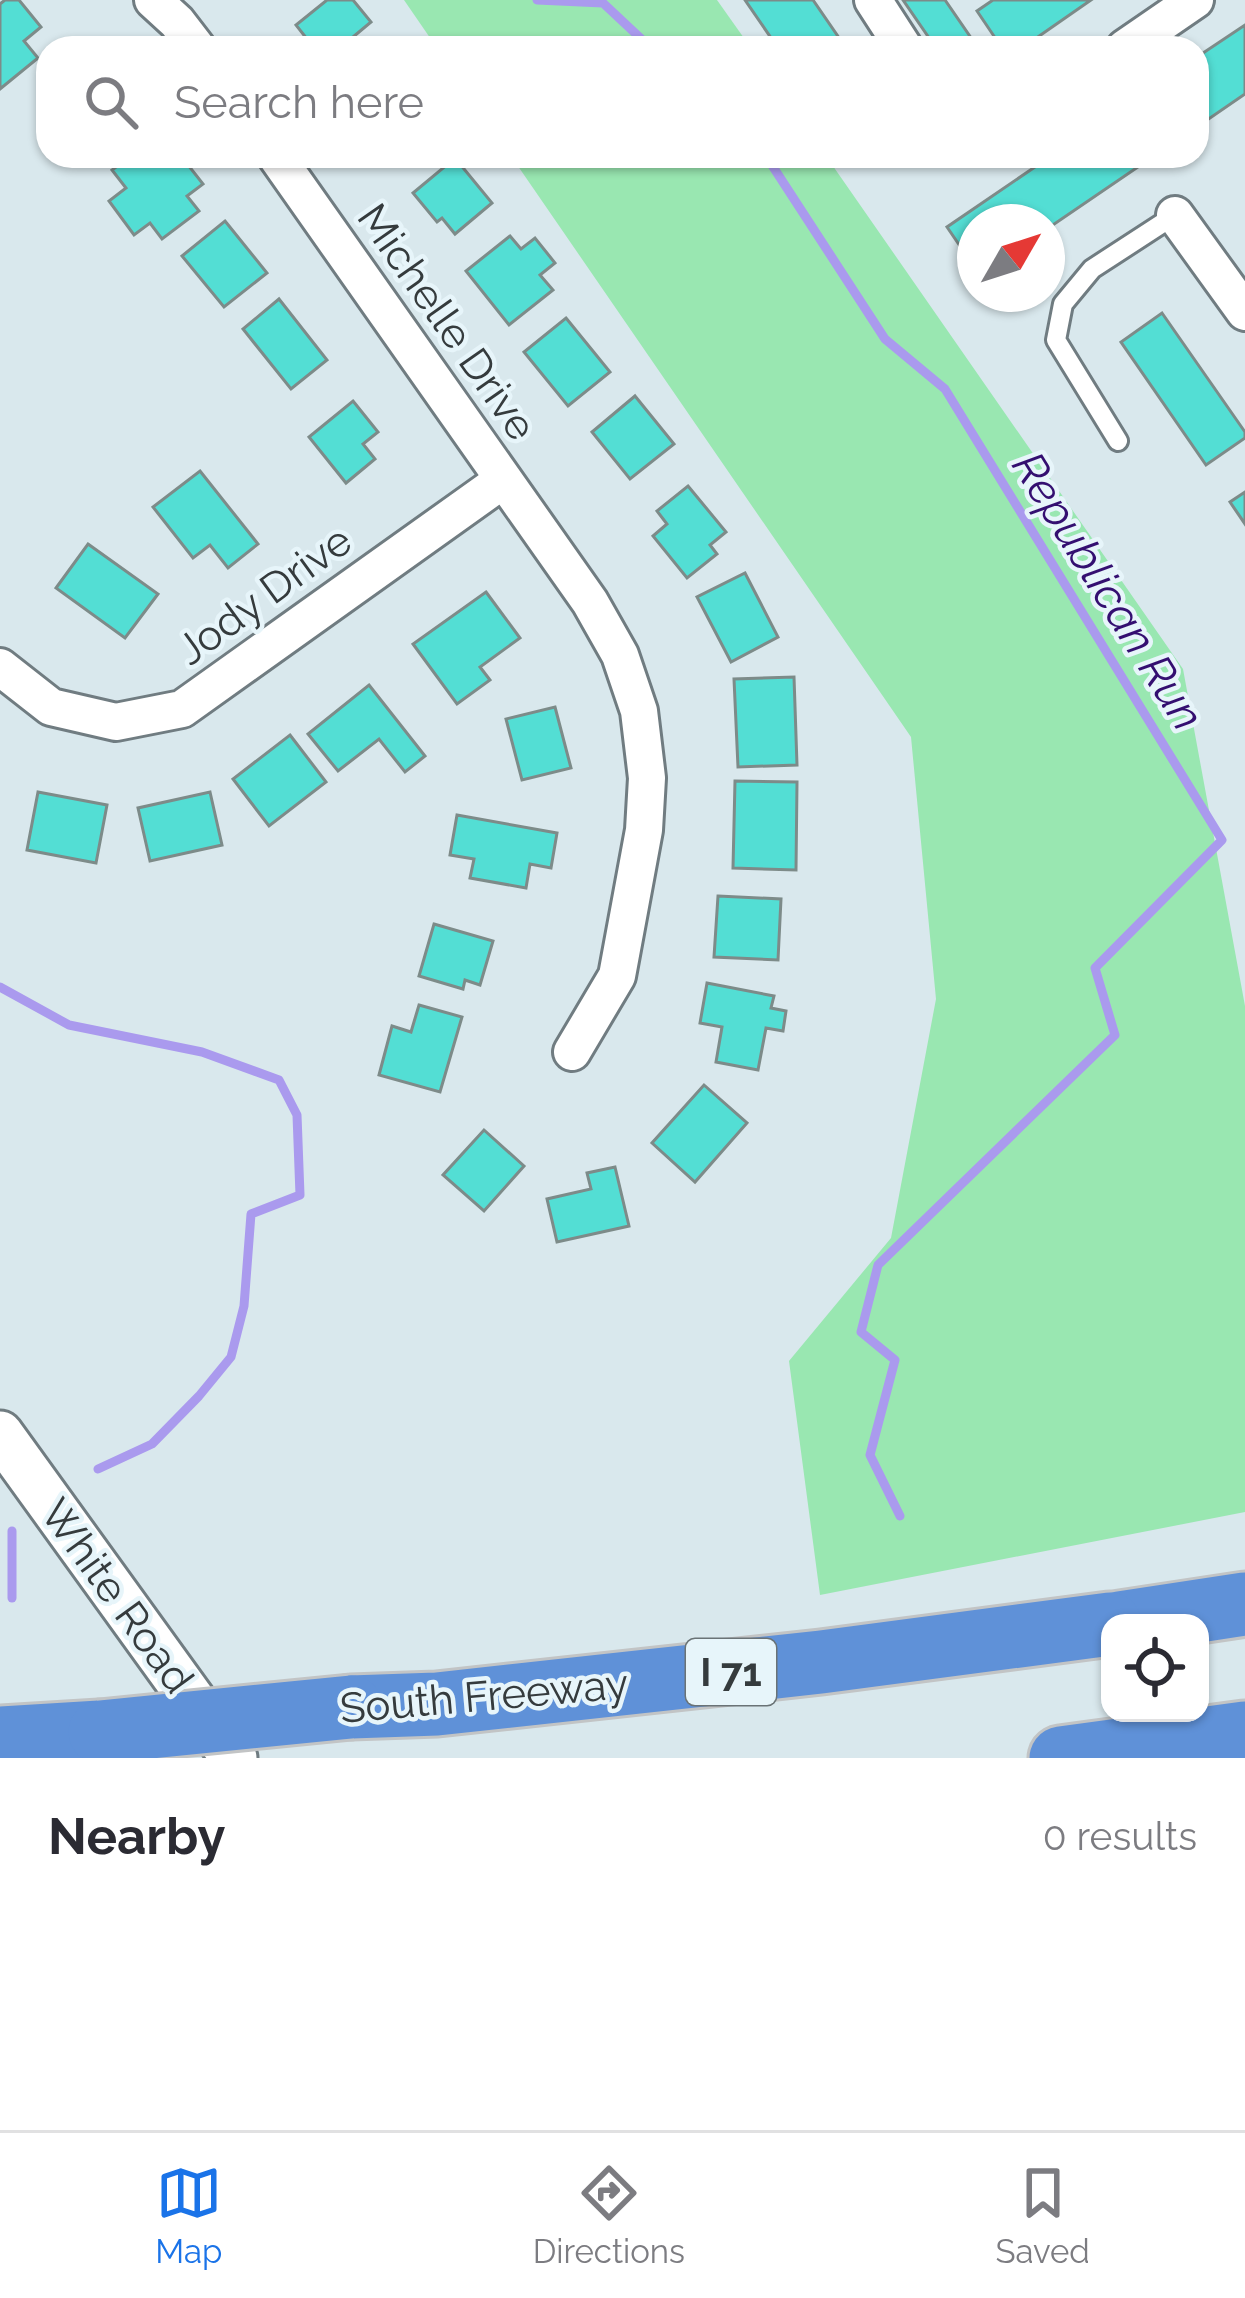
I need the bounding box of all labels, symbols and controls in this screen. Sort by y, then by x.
search box [36,36,1209,168]
icon: search [78,69,144,135]
text: Search here [174,76,424,129]
street label: Michelle Drive [348,195,546,449]
north arrow [957,204,1065,312]
water label: Republican Run [1001,442,1215,740]
street label: Jody Drive [167,515,361,675]
street label: White Road [30,1490,204,1702]
map controls [1101,1614,1209,1722]
button: locate [1101,1614,1209,1722]
road number: I 71 [686,1639,776,1705]
street label: South Freeway [338,1659,630,1733]
text: Nearby [48,1806,225,1866]
text: 0 results [1043,1813,1197,1859]
tab: Map [155,2160,222,2271]
tab: Directions [533,2160,685,2271]
tab: Saved [995,2160,1090,2271]

